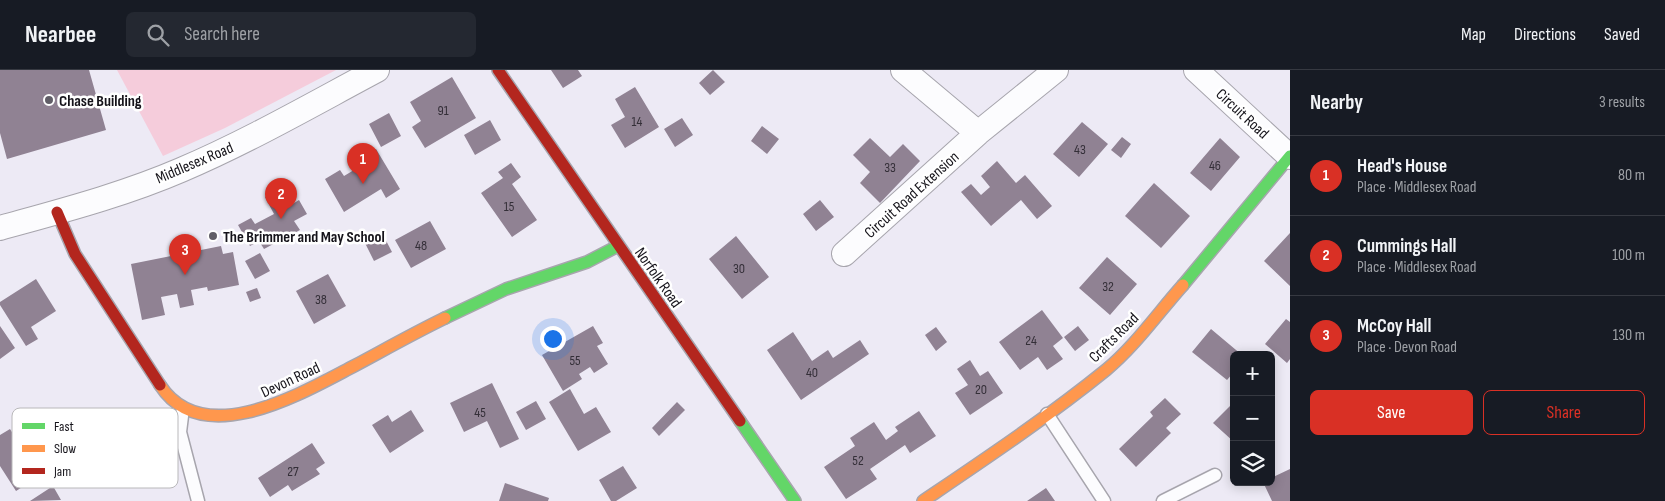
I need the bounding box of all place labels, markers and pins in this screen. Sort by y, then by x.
place label: Chase Building [59,92,142,111]
marker: Chase Building [43,94,55,106]
pin: 1 [347,143,379,184]
pin: 2 [265,178,297,219]
place label: The Brimmer and May School [223,228,385,247]
marker: The Brimmer and May School [207,230,219,242]
pin: 3 [169,234,201,275]

